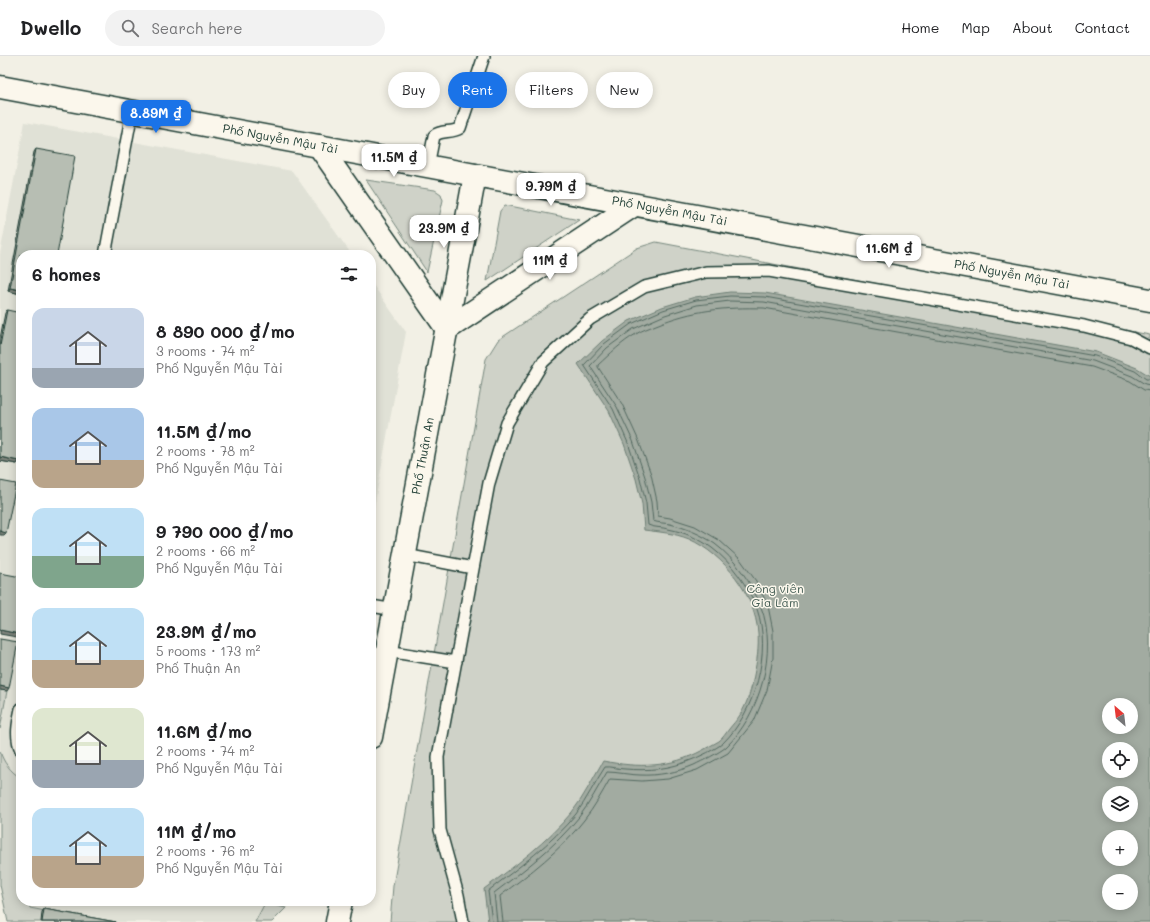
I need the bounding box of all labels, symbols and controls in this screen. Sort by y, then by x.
search box [105,10,385,46]
text: Dwello [20,15,81,40]
icon: search [119,17,141,39]
text: Search here [151,18,243,38]
text: Home [901,18,939,37]
text: Map [961,18,990,37]
text: About [1012,18,1053,37]
text: Contact [1075,18,1130,37]
chip: Buy [388,72,440,108]
chip: Rent [448,72,507,108]
chip: Filters [515,72,588,108]
chip: New [596,72,653,108]
pin: 8.89M ₫ [119,100,193,134]
text: 8.89M ₫ [130,104,182,121]
street label: Phố Nguyễn Mậu Tài [221,119,339,156]
pin: 11.5M ₫ [357,144,431,178]
text: 11.5M ₫ [370,148,418,165]
pin: 9.79M ₫ [514,173,588,207]
text: 9.79M ₫ [526,177,576,194]
street label: Phố Nguyễn Mậu Tài [611,192,729,229]
pin: 23.9M ₫ [407,215,481,249]
text: 23.9M ₫ [419,219,469,236]
pin: 11.6M ₫ [852,235,926,269]
text: 11.6M ₫ [865,239,913,256]
pin: 11M ₫ [522,247,578,281]
text: 11M ₫ [532,251,568,268]
street label: Phố Nguyễn Mậu Tài [953,255,1071,292]
text: 6 homes [32,263,101,285]
icon: filters [338,263,360,285]
text: 8 890 000 ₫/mo [156,320,295,342]
icon: home [64,324,112,372]
text: 3 rooms · 74 m² [156,342,255,359]
text: Phố Nguyễn Mậu Tài [156,359,283,376]
street label: Phố Thuận An [407,416,437,495]
text: 11.5M ₫/mo [156,420,251,442]
icon: home [64,424,112,472]
text: 2 rooms · 78 m² [156,442,255,459]
text: Phố Nguyễn Mậu Tài [156,459,283,476]
text: 9 790 000 ₫/mo [156,520,293,542]
icon: home [64,524,112,572]
text: 2 rooms · 66 m² [156,542,255,559]
text: Phố Nguyễn Mậu Tài [156,559,283,576]
park label: Công viên Gia Lâm [746,580,804,610]
text: 23.9M ₫/mo [156,620,256,642]
icon: home [64,624,112,672]
text: 5 rooms · 173 m² [156,642,260,659]
text: Phố Thuận An [156,659,241,676]
north arrow [1102,698,1138,734]
map controls [1102,698,1138,910]
text: 11.6M ₫/mo [156,720,252,742]
icon: home [64,724,112,772]
text: 2 rooms · 74 m² [156,742,254,759]
button: locate [1102,742,1138,778]
text: Phố Nguyễn Mậu Tài [156,759,283,776]
button: layers [1102,786,1138,822]
text: 11M ₫/mo [156,820,236,842]
icon: home [64,824,112,872]
button: + [1102,830,1138,866]
text: 2 rooms · 76 m² [156,842,255,859]
text: Phố Nguyễn Mậu Tài [156,859,283,876]
button: − [1102,874,1138,910]

